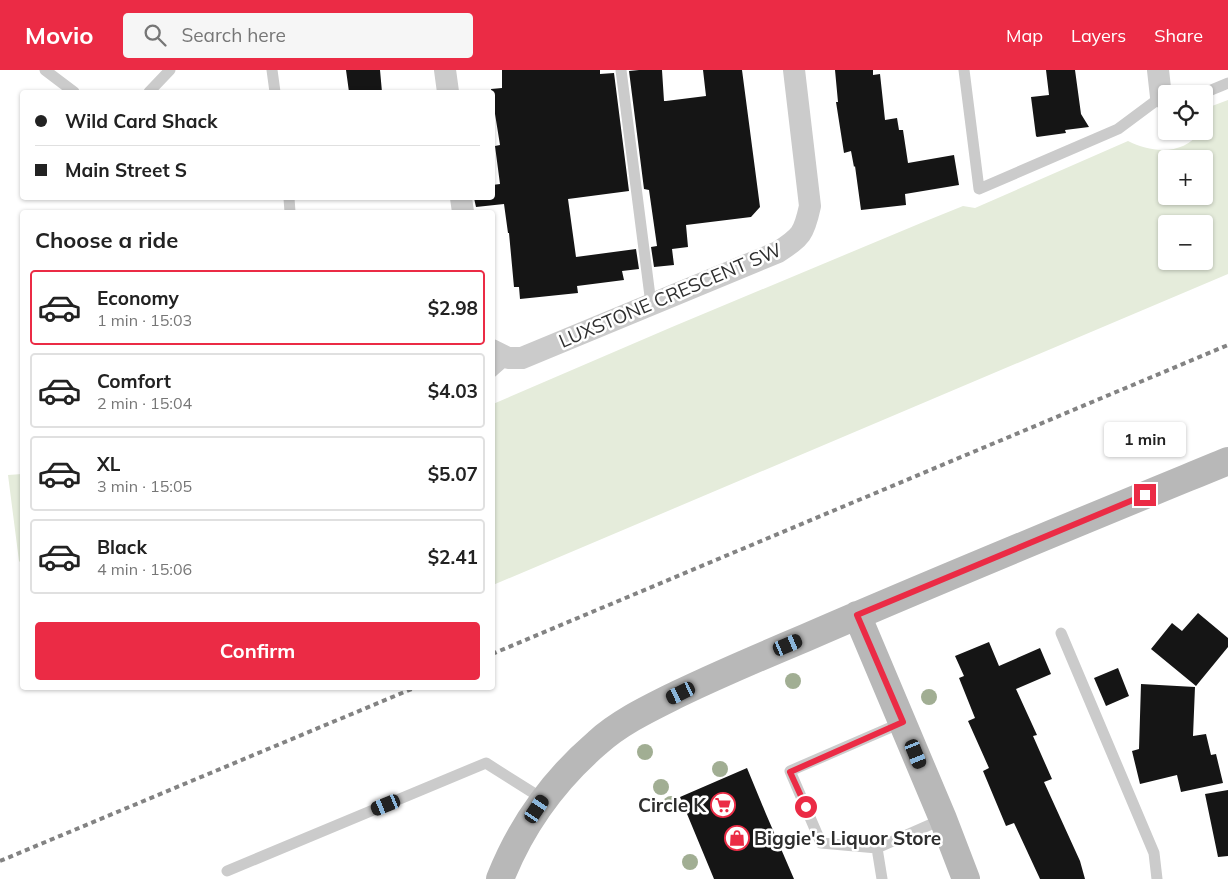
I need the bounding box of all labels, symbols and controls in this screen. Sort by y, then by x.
search box [123,13,473,58]
text: Movio [25,20,93,50]
icon: search [141,21,169,49]
text: Search here [181,23,286,47]
text: Map [1006,24,1043,47]
text: Layers [1071,24,1126,47]
text: Share [1154,24,1203,47]
map controls [1158,85,1213,270]
button: locate [1158,85,1213,140]
text: Wild Card Shack [65,109,218,133]
button: + [1158,150,1213,205]
text: Main Street S [65,158,187,182]
button: − [1158,215,1213,270]
text: Choose a ride [35,226,178,254]
street label: LUXSTONE CRESCENT SW [555,237,785,353]
icon: car [37,285,82,330]
text: Economy [97,286,179,310]
text: $2.98 [428,296,478,320]
text: 1 min · 15:03 [97,310,192,330]
icon: car [37,368,82,413]
text: Comfort [97,369,171,393]
text: $4.03 [428,379,478,403]
text: 2 min · 15:04 [97,393,192,413]
callout: 1 min [1104,422,1186,458]
text: 1 min [1124,429,1166,449]
icon: car [37,451,82,496]
text: XL [97,452,120,476]
text: $5.07 [428,462,478,486]
text: 3 min · 15:05 [97,476,192,496]
route end [1134,484,1156,506]
icon: car [37,534,82,579]
text: Black [97,535,147,559]
text: $2.41 [428,545,478,569]
text: 4 min · 15:06 [97,559,192,579]
button: Confirm [35,622,480,680]
car [771,632,804,658]
car [664,680,697,706]
car [903,737,928,771]
car [369,792,402,818]
car [522,792,551,826]
supermarket icon: Circle K [710,792,736,818]
place label: Circle K [638,793,707,817]
route start [795,796,817,818]
shop icon: Biggie's Liquor Store [724,825,750,851]
place label: Biggie's Liquor Store [754,826,941,850]

